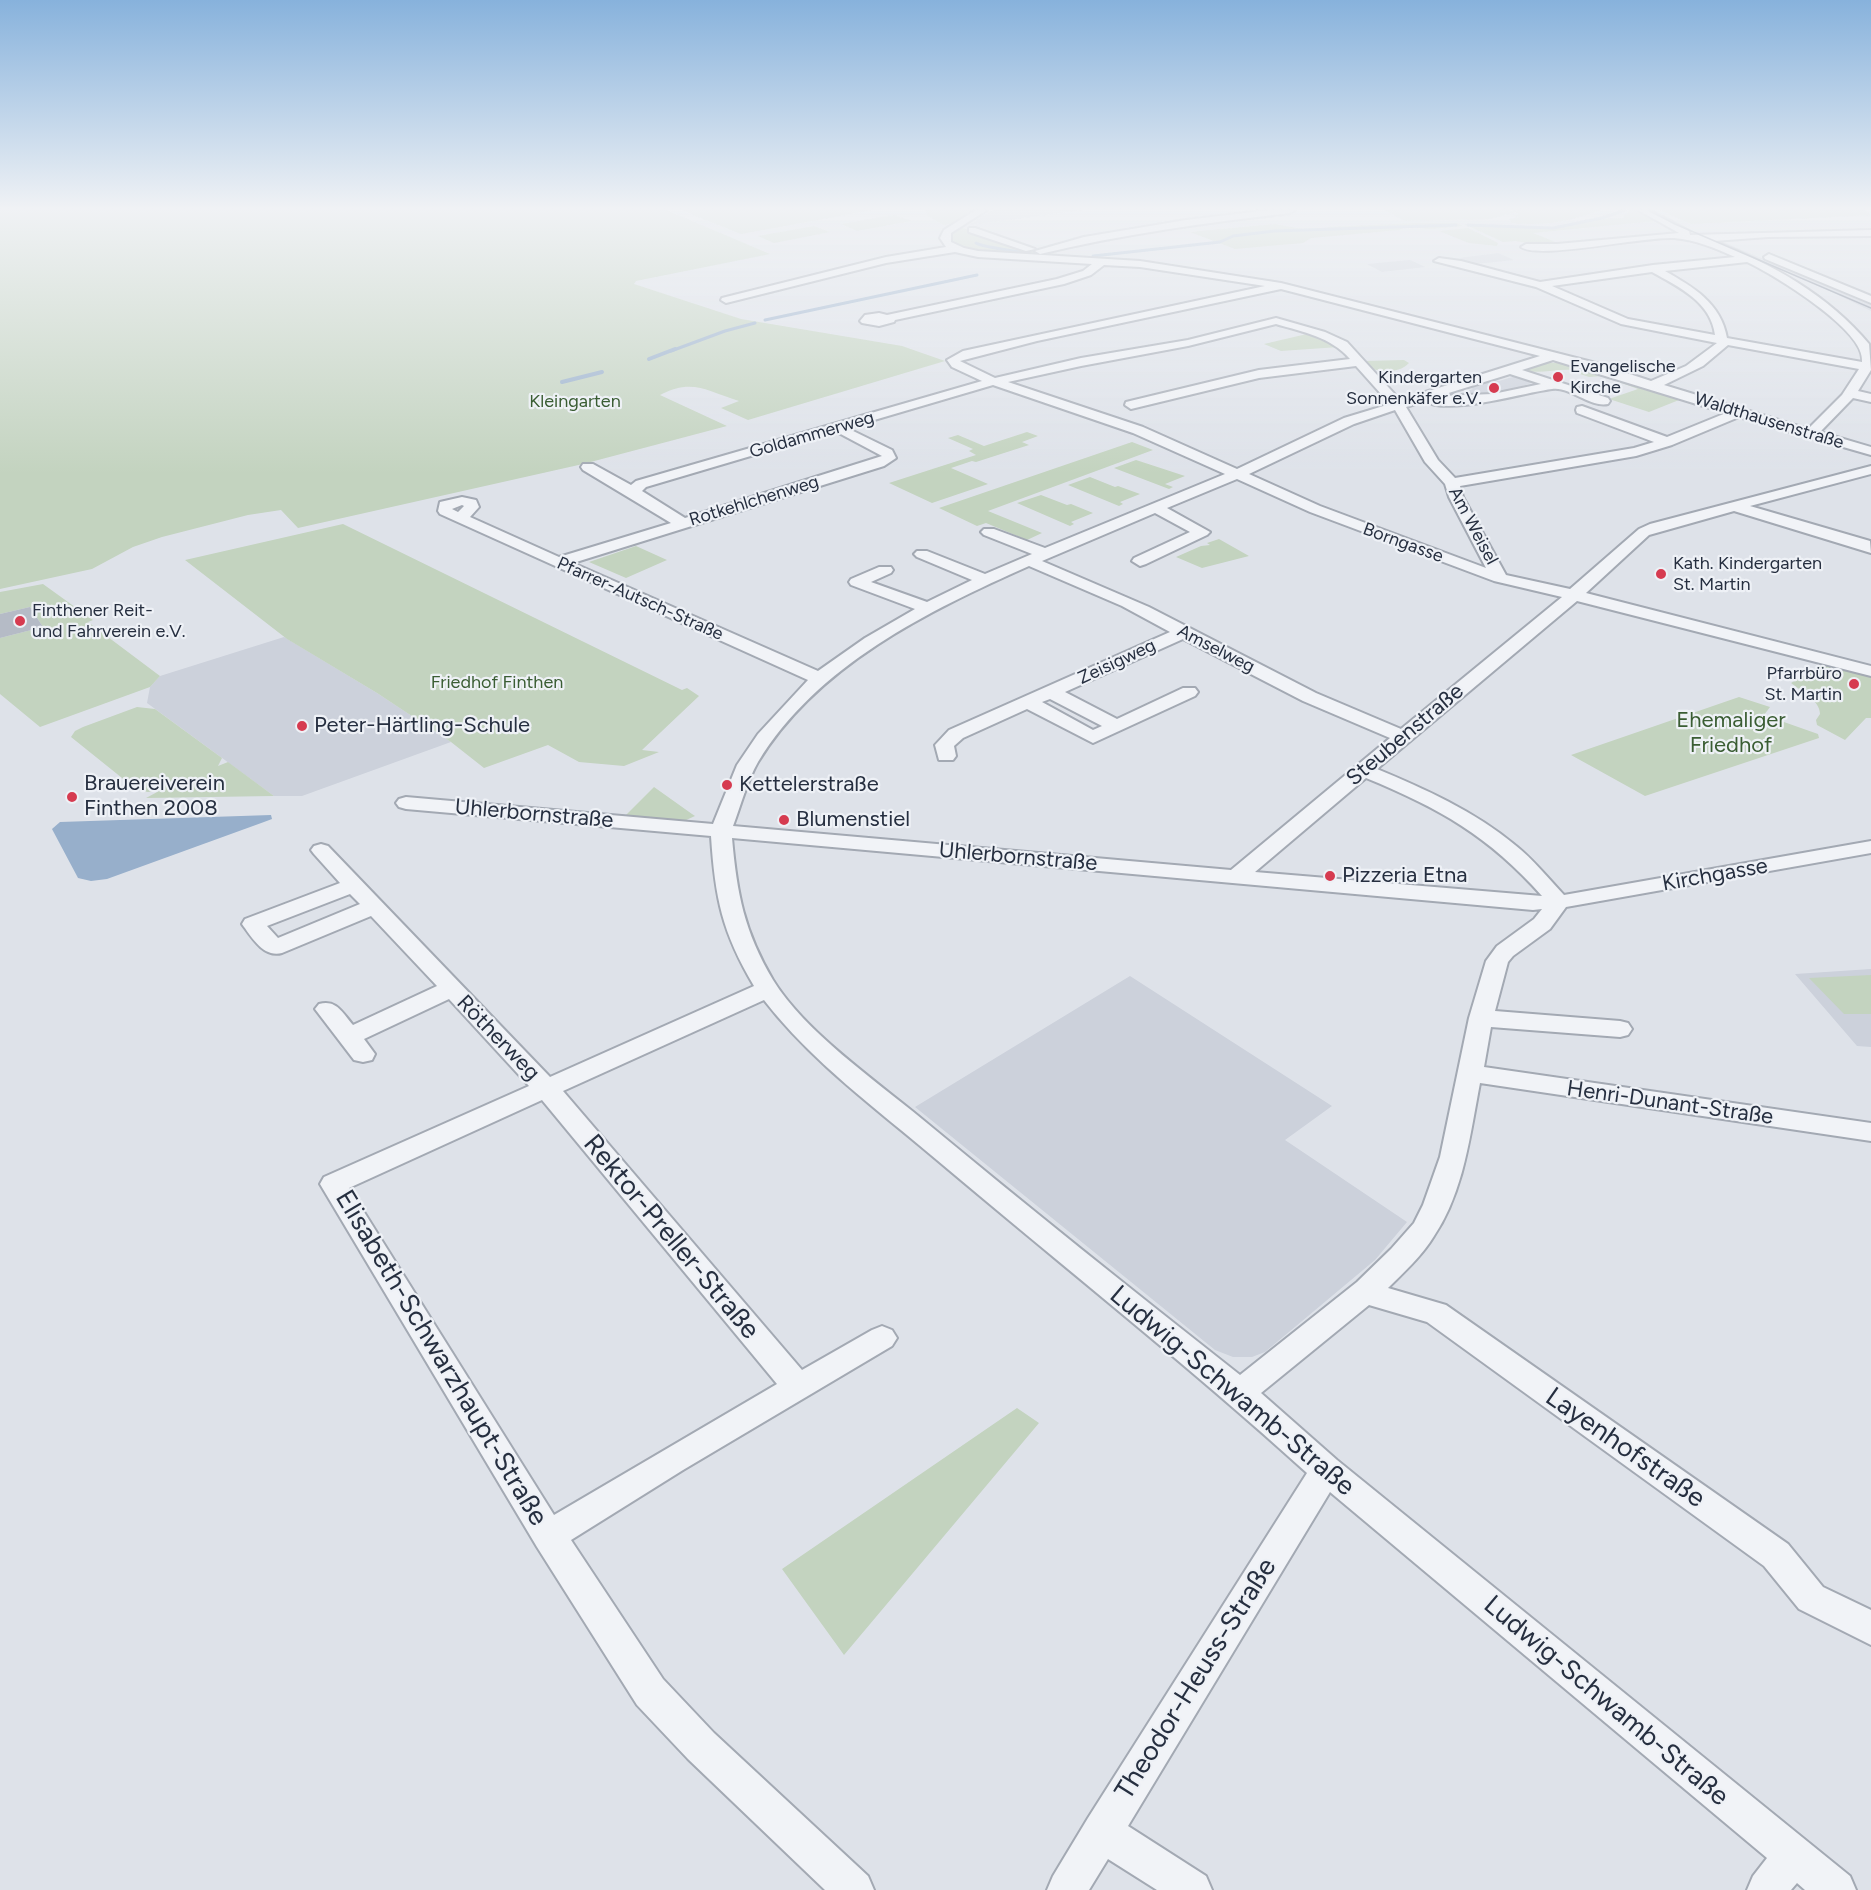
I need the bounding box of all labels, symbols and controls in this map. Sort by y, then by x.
place label: Evangelische Kirche [1570,356,1676,398]
place label: Kindergarten Sonnenkäfer e.V. [1346,367,1482,410]
marker: Evangelische Kirche [1551,370,1565,384]
marker: Kindergarten Sonnenkäfer e.V. [1487,381,1501,395]
street label: Waldthausenstraße [1692,388,1846,454]
park label: Kleingarten [529,391,621,413]
street label: Goldammerweg [747,407,877,463]
street label: Rotkehlchenweg [686,471,822,531]
street label: Am Weisel [1444,484,1502,568]
street label: Borngasse [1360,519,1446,567]
street label: Pfarrer-Autsch-Straße [554,553,726,645]
place label: Kath. Kindergarten St. Martin [1673,553,1822,596]
marker: Kath. Kindergarten St. Martin [1654,567,1668,581]
place label: Finthener Reit- und Fahrverein e.V. [32,600,185,642]
marker: Finthener Reit- und Fahrverein e.V. [13,614,27,628]
street label: Amselweg [1174,620,1258,678]
street label: Zeisigweg [1075,635,1159,689]
place label: Pfarrbüro St. Martin [1764,663,1842,706]
park label: Friedhof Finthen [431,672,563,694]
marker: Pfarrbüro St. Martin [1847,677,1861,691]
street label: Steubenstraße [1341,678,1469,792]
park label: Ehemaliger Friedhof [1676,708,1786,760]
place label: Peter-Härtling-Schule [314,713,530,739]
marker: Peter-Härtling-Schule [295,719,309,733]
place label: Brauereiverein Finthen 2008 [84,771,225,822]
place label: Kettelerstraße [739,772,879,798]
marker: Kettelerstraße [720,778,734,792]
marker: Brauereiverein Finthen 2008 [65,790,79,804]
street label: Uhlerbornstraße [454,794,614,834]
place label: Blumenstiel [796,807,910,833]
marker: Blumenstiel [777,813,791,827]
street label: Uhlerbornstraße [938,837,1098,877]
street label: Kirchgasse [1660,853,1770,897]
place label: Pizzeria Etna [1342,863,1467,889]
marker: Pizzeria Etna [1323,869,1337,883]
street label: Rötherweg [451,990,545,1086]
street label: Henri-Dunant-Straße [1565,1075,1775,1131]
street label: Rektor-Preller-Straße [576,1128,766,1346]
street label: Elisabeth-Schwarzhaupt-Straße [328,1184,554,1532]
street label: Ludwig-Schwamb-Straße [1103,1279,1361,1503]
street label: Layenhofstraße [1539,1381,1711,1515]
street label: Theodor-Heuss-Straße [1109,1552,1283,1806]
street label: Ludwig-Schwamb-Straße [1477,1589,1735,1813]

